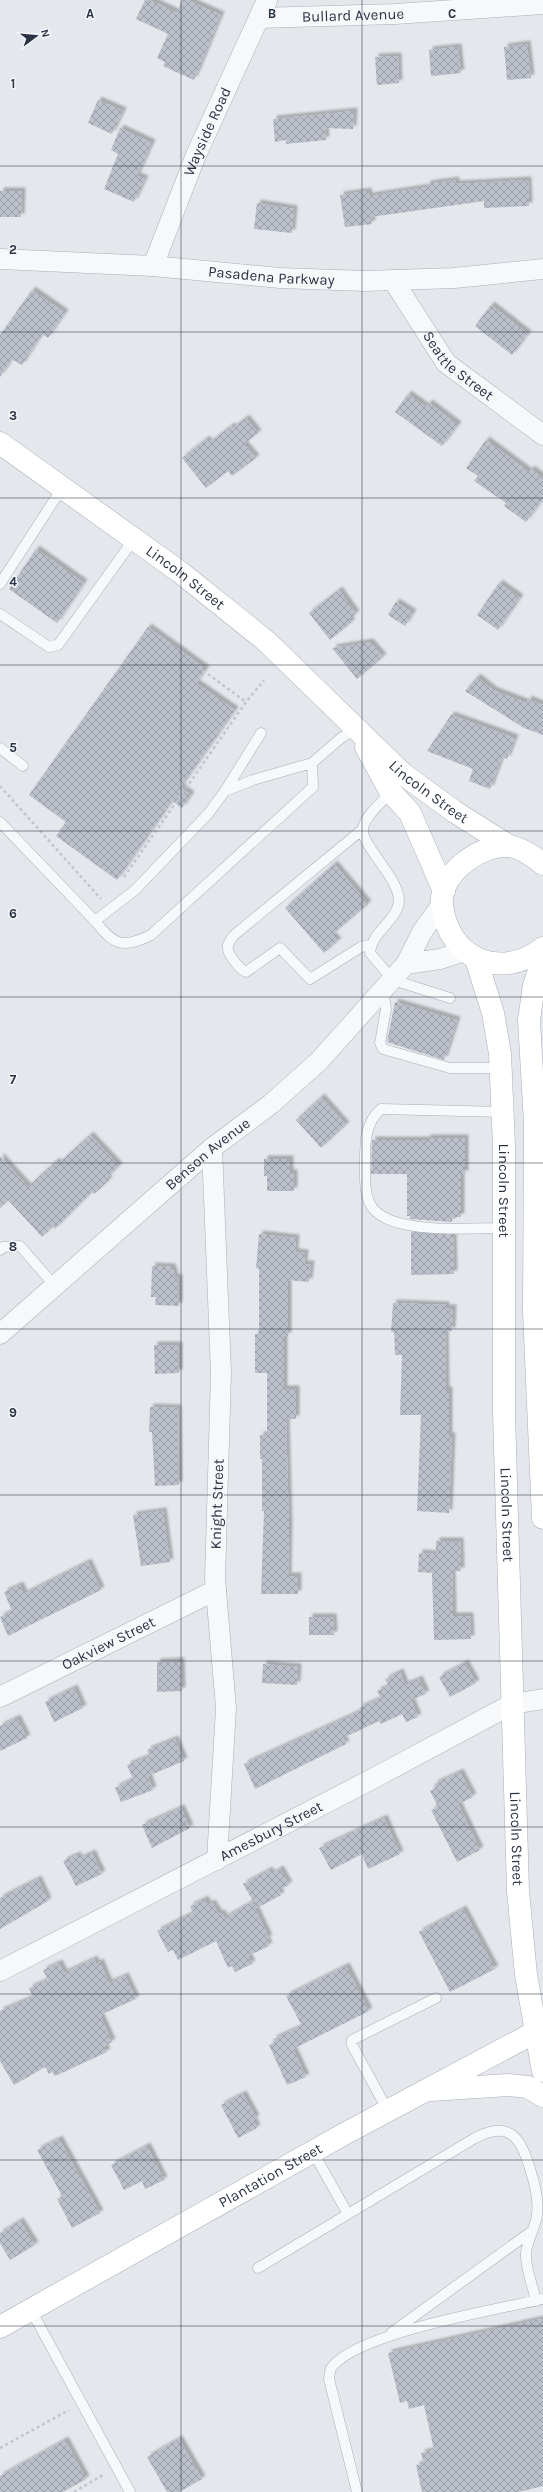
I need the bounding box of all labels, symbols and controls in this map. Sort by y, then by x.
street label: Bullard Avenue [302,4,405,26]
text: A [86,6,94,21]
text: B [268,6,276,21]
text: C [448,6,456,21]
north arrow [16,16,56,56]
text: N [38,28,52,39]
text: 1 [11,76,15,91]
street label: Wayside Road [180,84,235,178]
text: 2 [9,242,17,257]
street label: Pasadena Parkway [207,262,335,289]
street label: Seattle Street [419,328,497,404]
text: 3 [9,408,17,423]
street label: Lincoln Street [142,542,229,614]
text: 4 [9,574,17,589]
text: 5 [9,740,17,755]
street label: Lincoln Street [385,756,472,827]
text: 6 [9,906,17,921]
text: 7 [10,1072,17,1087]
street label: Benson Avenue [162,1114,254,1194]
street label: Lincoln Street [495,1143,513,1238]
text: 8 [9,1239,17,1254]
text: 9 [9,1405,17,1420]
street label: Knight Street [206,1458,228,1550]
street label: Lincoln Street [497,1467,517,1563]
street label: Oakview Street [59,1612,158,1674]
street label: Lincoln Street [506,1791,527,1886]
street label: Amesbury Street [217,1797,326,1865]
street label: Plantation Street [215,2139,326,2212]

